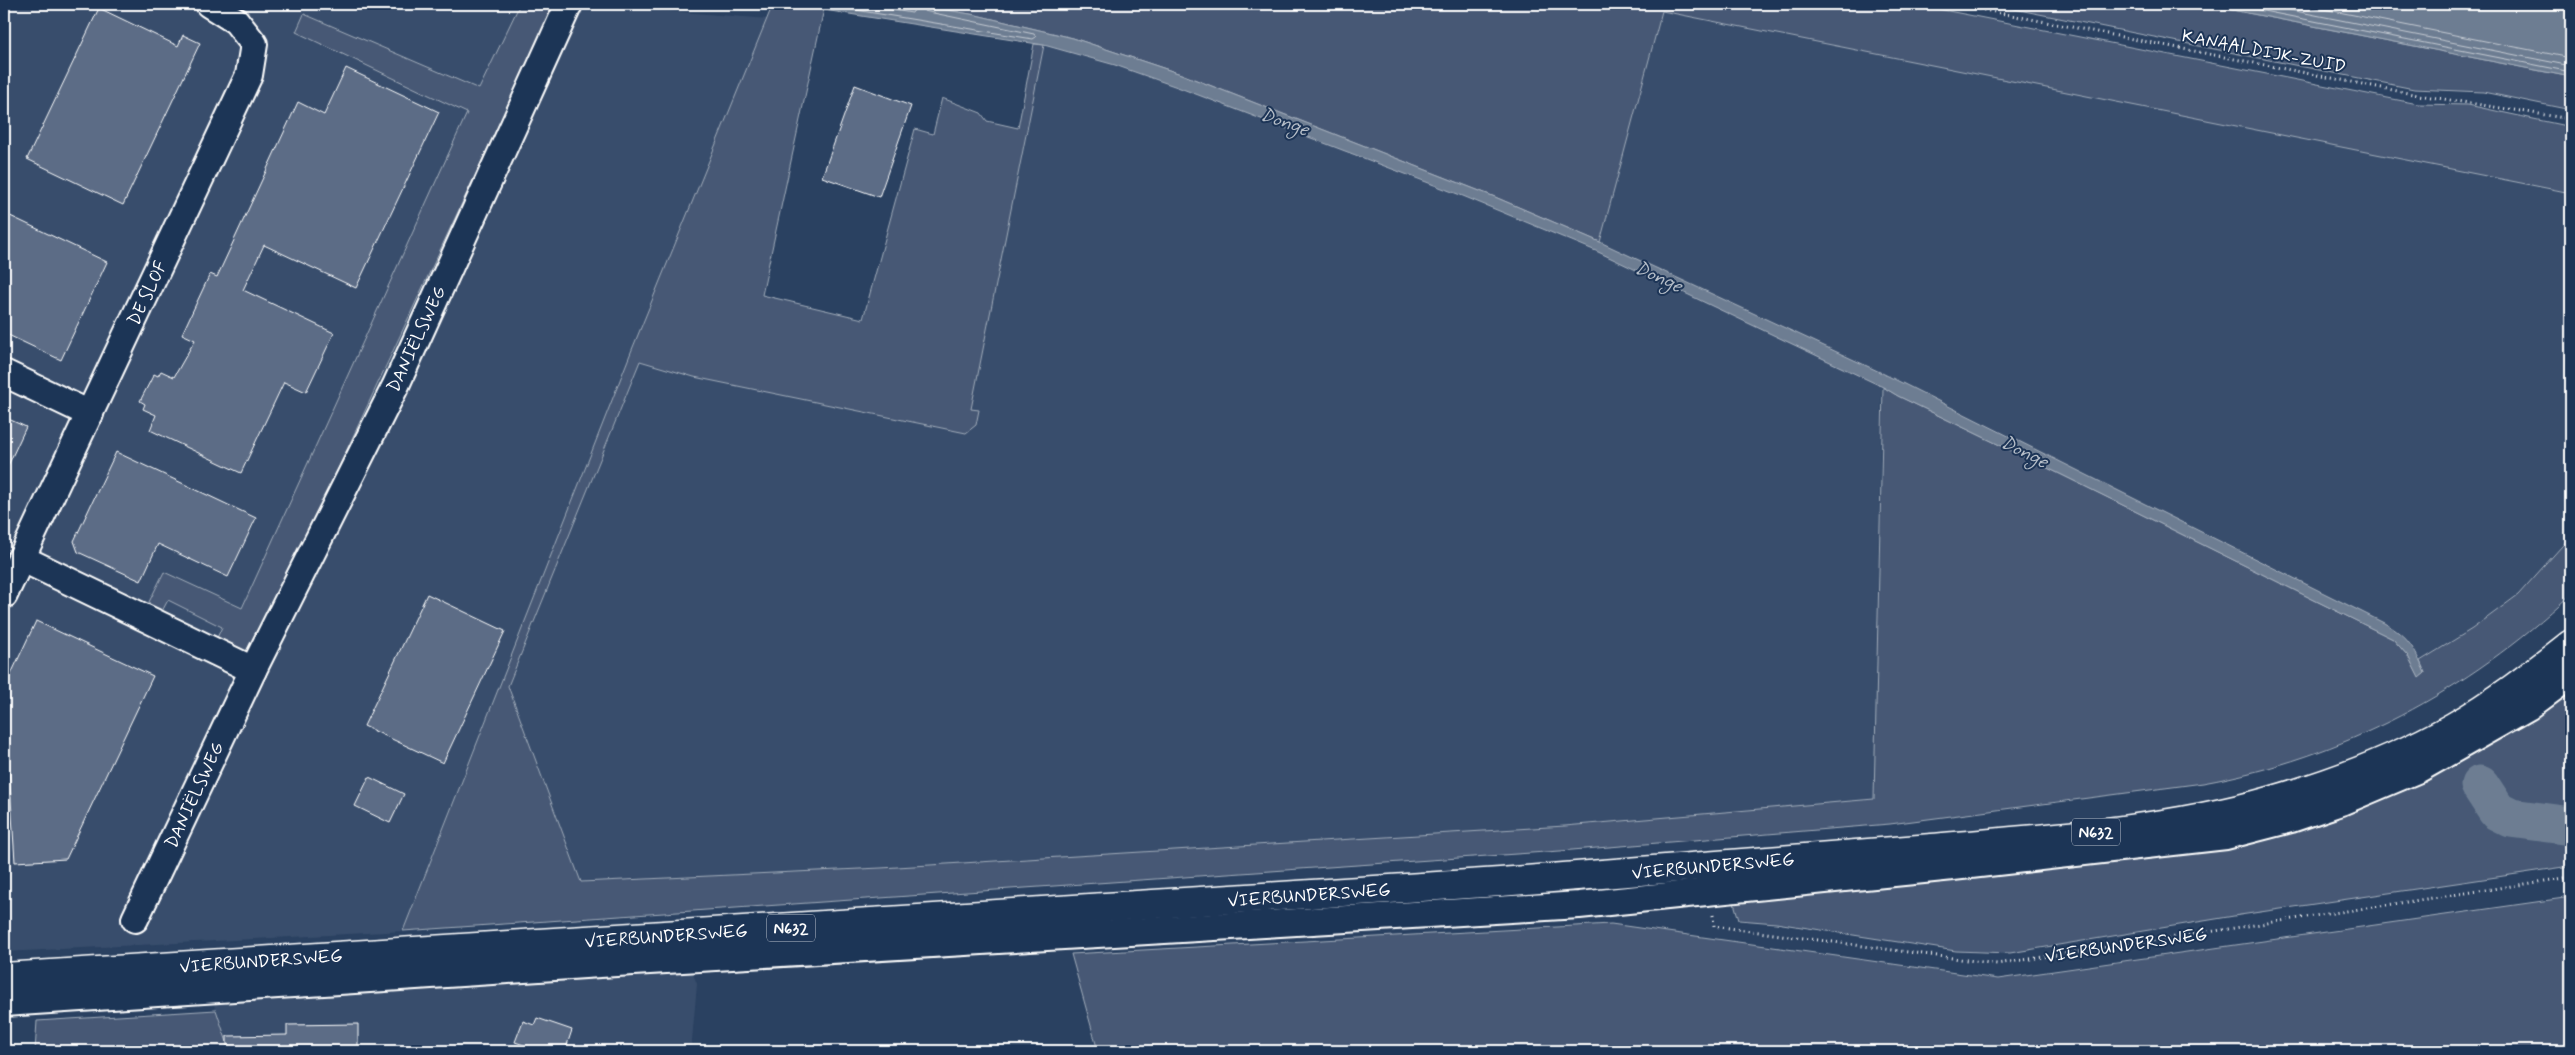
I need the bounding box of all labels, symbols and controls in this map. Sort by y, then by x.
street label: KANAALDIJK-ZUID [2180,24,2348,80]
water label: Donge [1256,102,1313,145]
water label: Donge [1630,256,1687,302]
street label: DE SLOF [122,257,173,330]
street label: DANIËLSWEG [382,282,452,396]
water label: Donge [1996,430,2053,477]
street label: DANIËLSWEG [160,738,230,852]
road number: N632 [2072,819,2120,846]
street label: VIERBUNDERSWEG [1631,848,1796,886]
street label: VIERBUNDERSWEG [1227,878,1391,914]
road number: N632 [767,914,815,941]
street label: VIERBUNDERSWEG [584,919,748,955]
street label: VIERBUNDERSWEG [2044,923,2209,969]
street label: VIERBUNDERSWEG [179,944,343,980]

